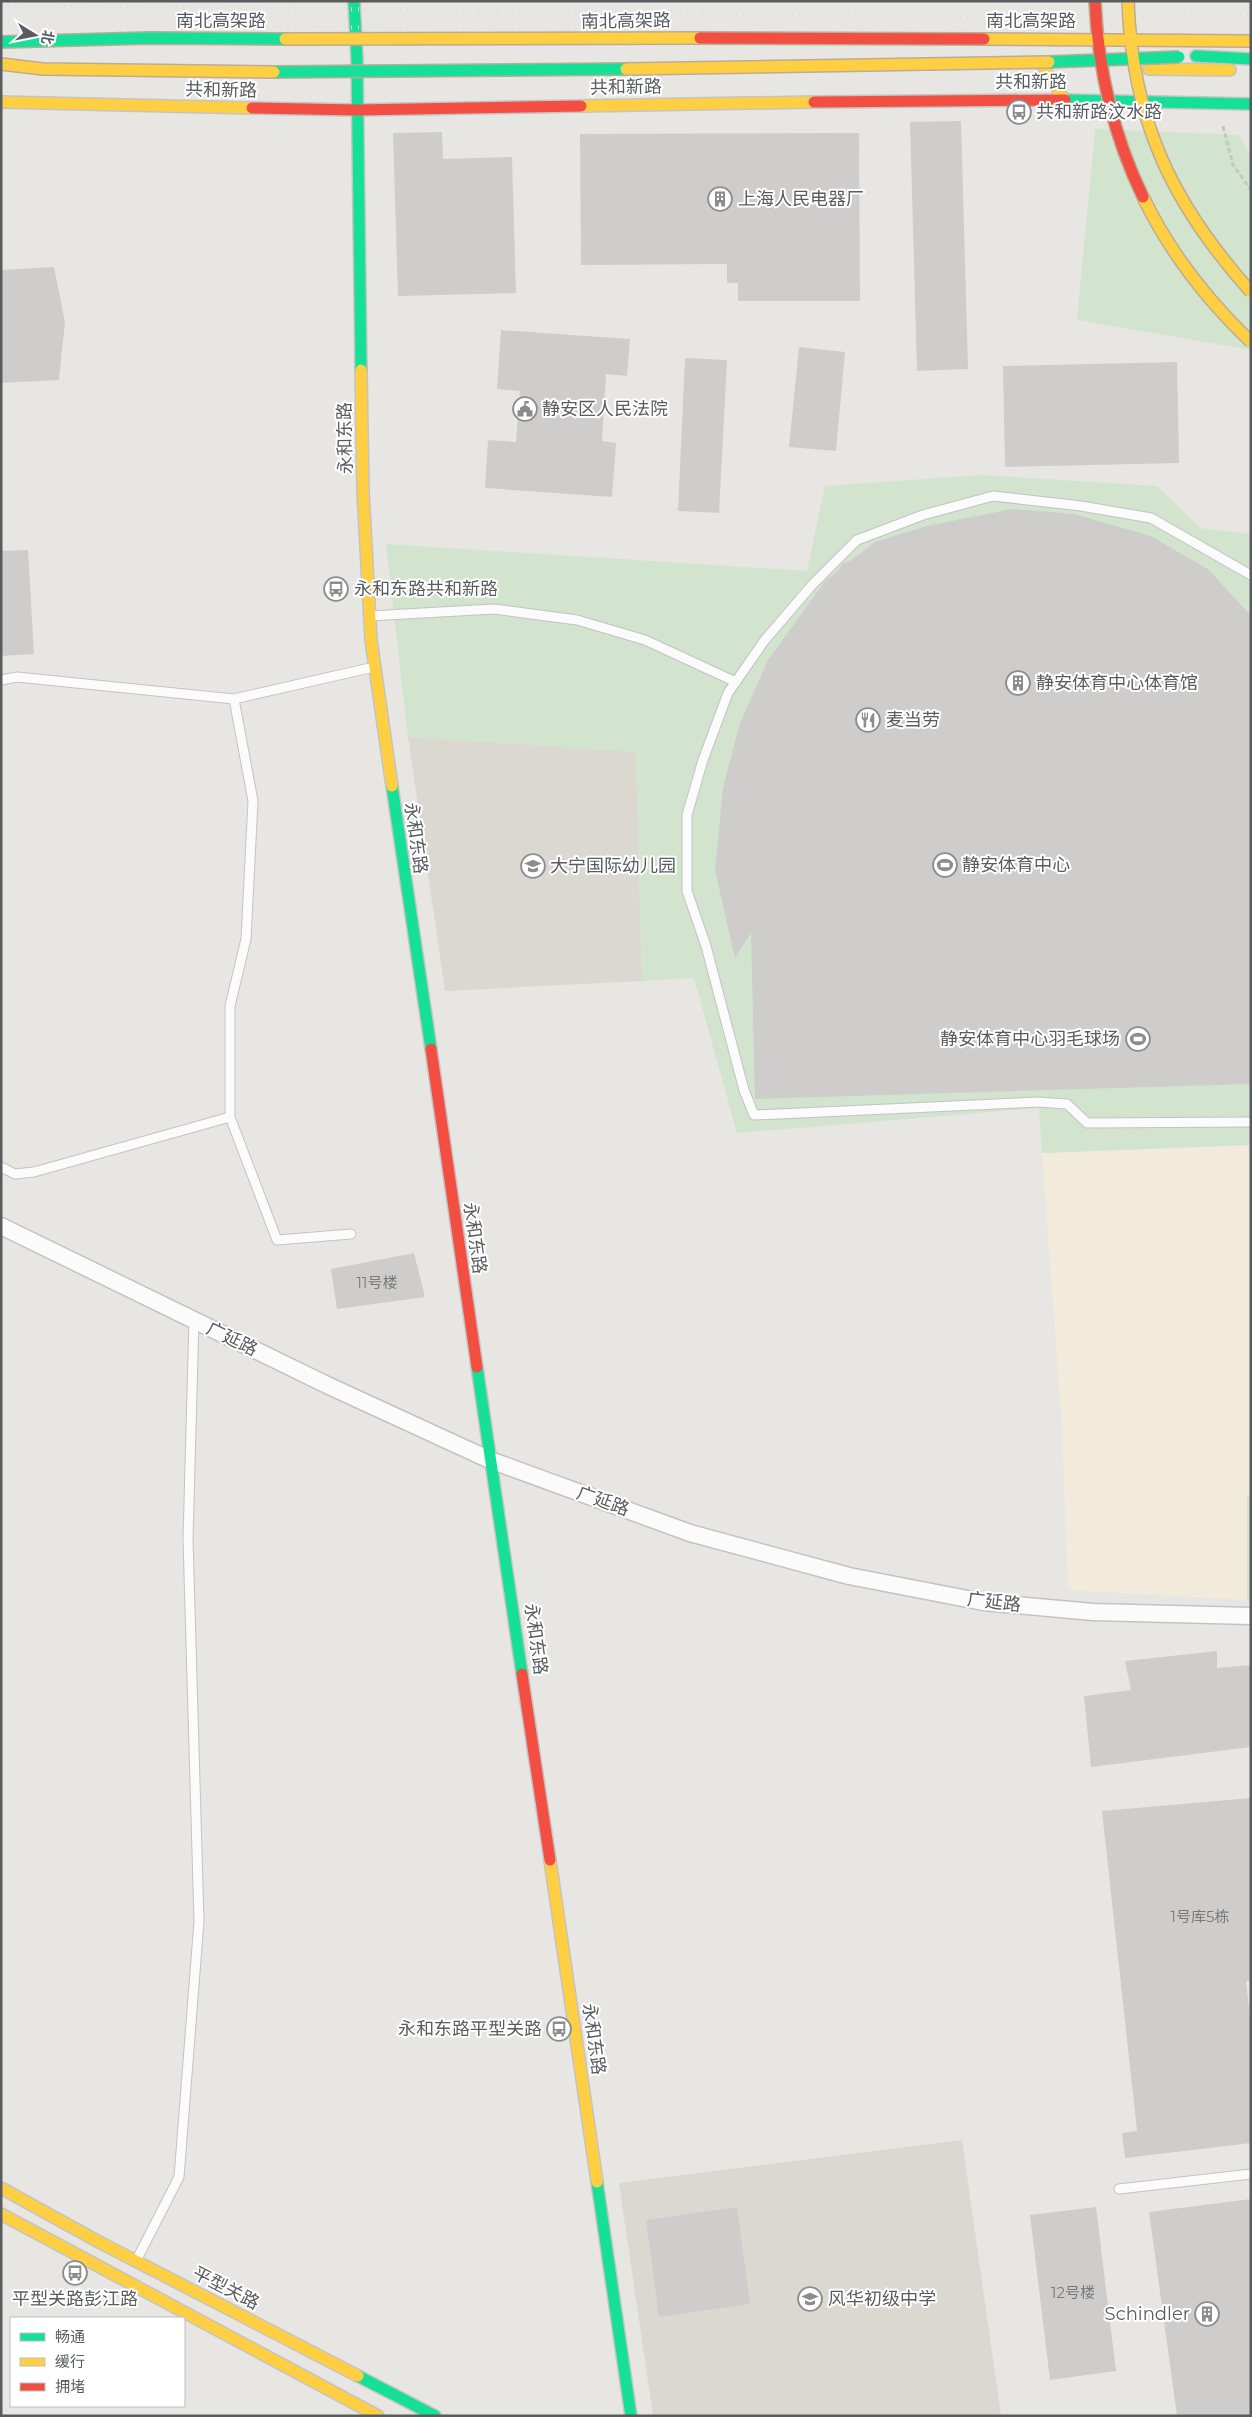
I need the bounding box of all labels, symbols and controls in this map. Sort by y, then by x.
street label: 南北高架路 [581,9,671,33]
north arrow [10,10,60,60]
street label: 南北高架路 [176,10,266,32]
street label: 南北高架路 [986,10,1076,32]
text: 北 [38,29,58,46]
street label: 共和新路 [995,71,1067,93]
street label: 共和新路 [590,75,662,99]
street label: 共和新路 [185,78,257,102]
bus stop icon: 共和新路汶水路 [1006,99,1032,125]
place label: 共和新路汶水路 [1036,101,1162,123]
building icon: 上海人民电器厂 [707,186,733,212]
place label: 上海人民电器厂 [738,188,864,210]
public building icon: 静安区人民法院 [512,396,538,422]
place label: 静安区人民法院 [542,398,668,420]
street label: 永和东路 [333,402,357,474]
bus stop icon: 永和东路共和新路 [323,576,349,602]
place label: 永和东路共和新路 [354,578,498,600]
building icon: 静安体育中心体育馆 [1005,670,1031,696]
place label: 静安体育中心体育馆 [1036,672,1198,694]
restaurant icon: 麦当劳 [855,707,881,733]
place label: 麦当劳 [886,709,940,731]
street label: 永和东路 [400,801,432,875]
sports icon: 静安体育中心 [932,852,958,878]
school or university icon: 大宁国际幼儿园 [520,853,546,879]
place label: 静安体育中心 [962,854,1070,876]
place label: 大宁国际幼儿园 [550,855,676,877]
sports icon: 静安体育中心羽毛球场 [1125,1026,1151,1052]
place label: 静安体育中心羽毛球场 [940,1028,1120,1050]
street label: 永和东路 [459,1201,491,1275]
house number: 11号楼 [357,1273,397,1292]
street label: 广延路 [203,1317,261,1361]
street label: 广延路 [574,1481,632,1521]
street label: 广延路 [966,1588,1022,1616]
street label: 永和东路 [520,1602,552,1676]
house number: 1号库5栋 [1171,1907,1229,1926]
street label: 永和东路 [578,2002,610,2076]
bus stop icon: 永和东路平型关路 [546,2016,572,2042]
place label: 永和东路平型关路 [398,2018,542,2040]
bus stop icon: 平型关路彭江路 [62,2260,88,2286]
street label: 平型关路 [189,2262,263,2314]
house number: 12号楼 [1051,2283,1095,2302]
school or university icon: 风华初级中学 [797,2286,823,2312]
place label: 平型关路彭江路 [12,2288,138,2310]
place label: 风华初级中学 [828,2288,936,2310]
building icon: Schindler [1194,2301,1220,2327]
place label: Schindler [1105,2303,1190,2325]
legend [10,2317,185,2407]
text: 畅通 [55,2327,85,2346]
text: 缓行 [55,2352,85,2371]
text: 拥堵 [55,2377,85,2396]

